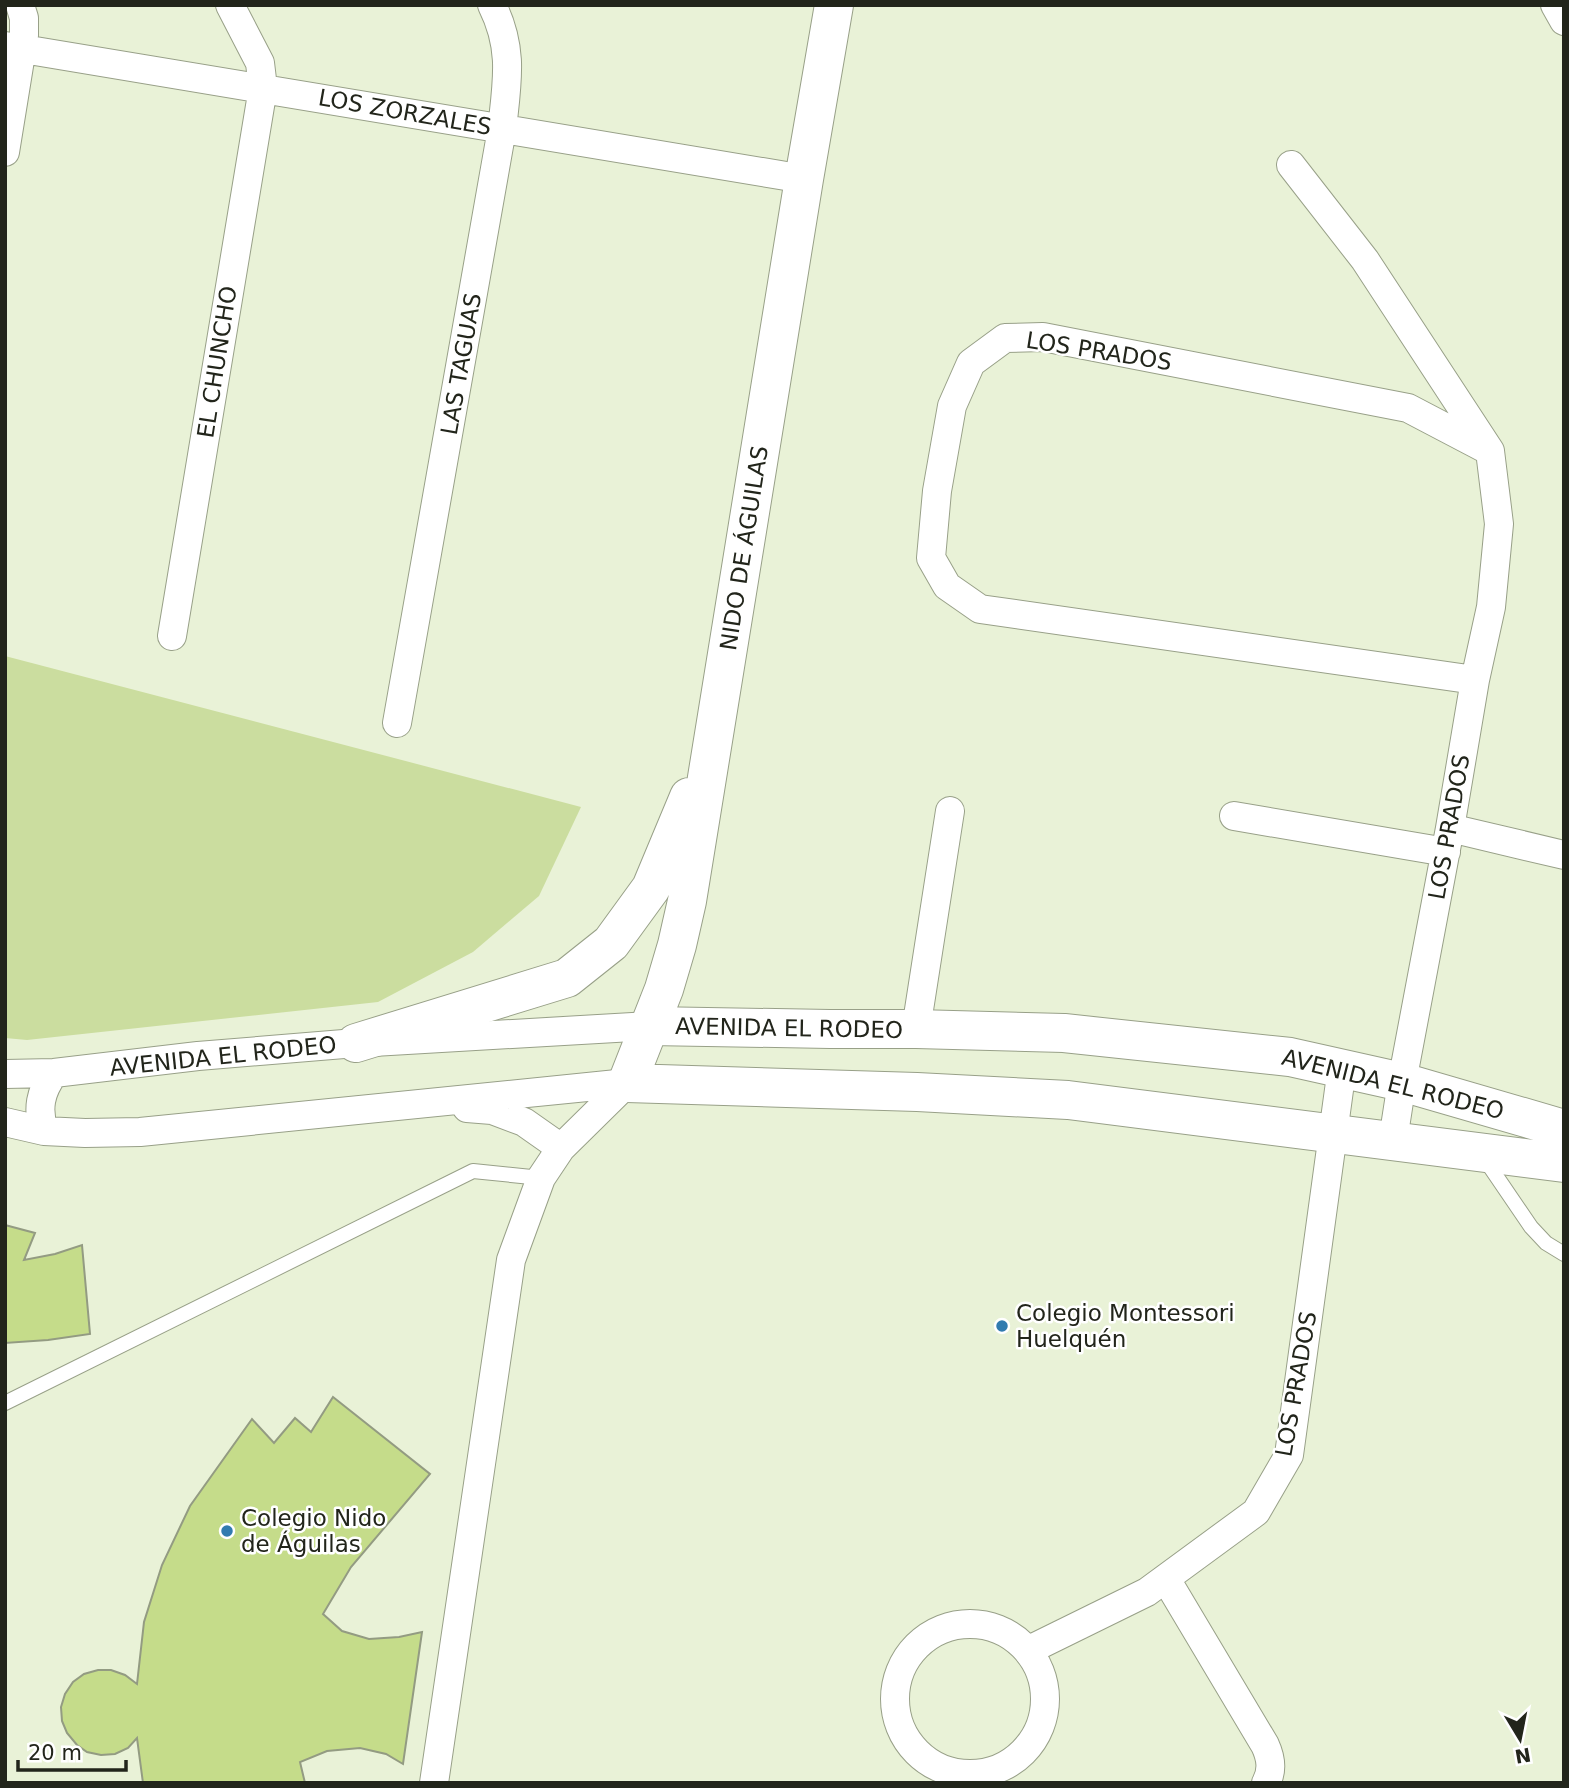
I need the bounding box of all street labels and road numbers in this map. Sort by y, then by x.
street label: LOS ZORZALES [316,84,494,140]
street label: EL CHUNCHO [192,284,242,440]
street label: LAS TAGUAS [436,291,486,437]
street label: LOS PRADOS [1024,327,1174,375]
street label: NIDO DE ÁGUILAS [714,444,773,652]
street label: LOS PRADOS [1423,752,1475,902]
street label: AVENIDA EL RODEO [675,1013,903,1043]
street label: AVENIDA EL RODEO [108,1031,338,1081]
street label: AVENIDA EL RODEO [1279,1044,1507,1124]
street label: LOS PRADOS [1270,1309,1322,1459]

